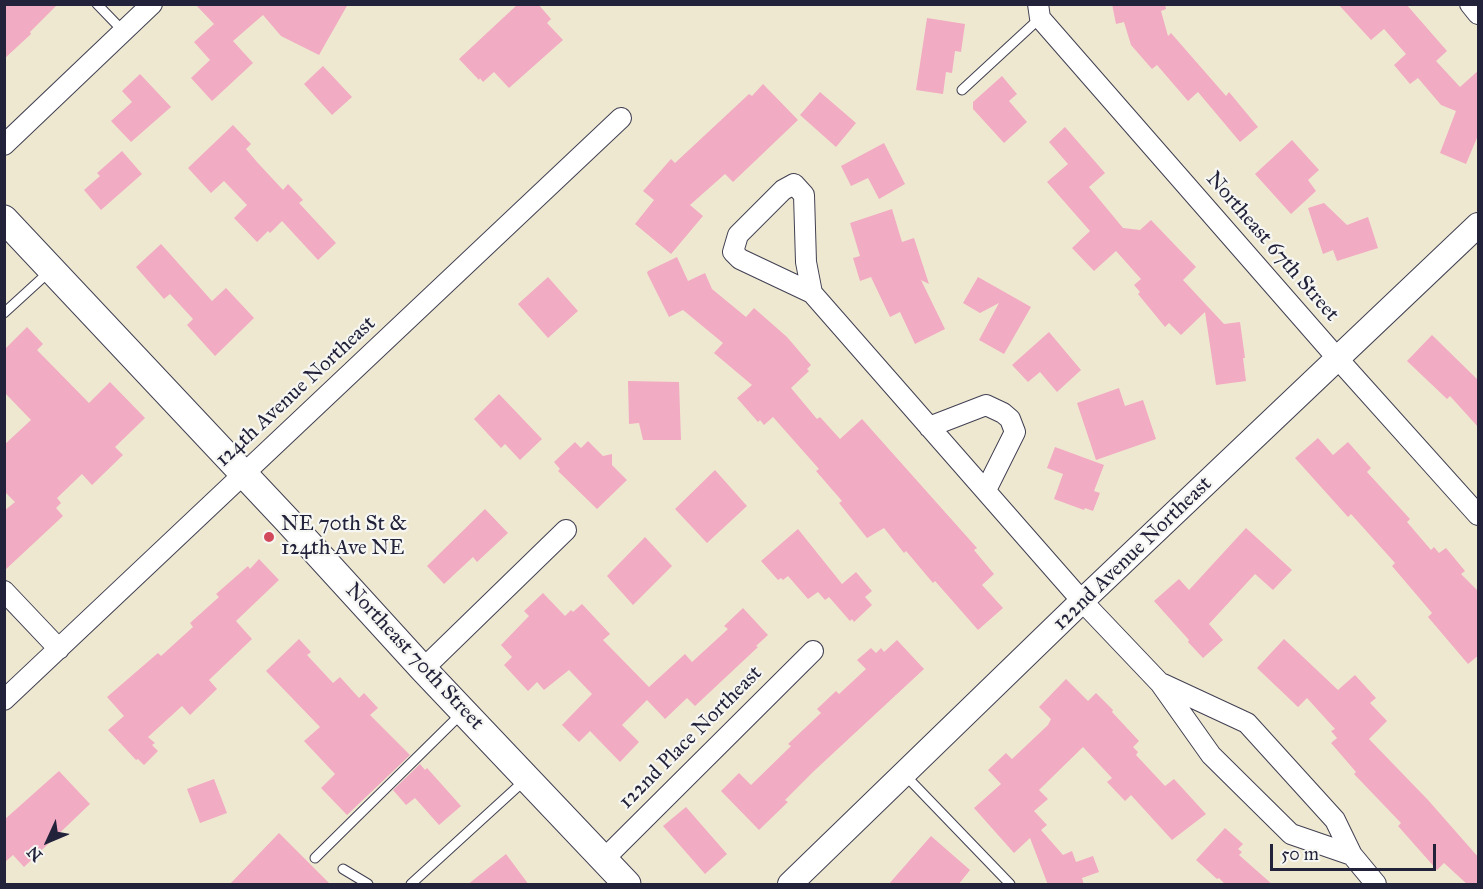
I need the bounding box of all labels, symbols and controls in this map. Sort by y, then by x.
street label: Northeast 67th Street [1200,167,1344,327]
street label: 124th Avenue Northeast [211,311,381,473]
street label: 122nd Avenue Northeast [1048,472,1218,636]
place label: NE 70th St & 124th Ave NE [281,512,407,562]
marker: NE 70th St & 124th Ave NE [262,530,276,544]
street label: Northeast 70th Street [339,578,489,736]
street label: 122nd Place Northeast [614,661,768,815]
north arrow [18,811,78,871]
scale bar [1273,832,1440,870]
text: N [23,842,46,865]
text: 50 m [1281,843,1319,865]

